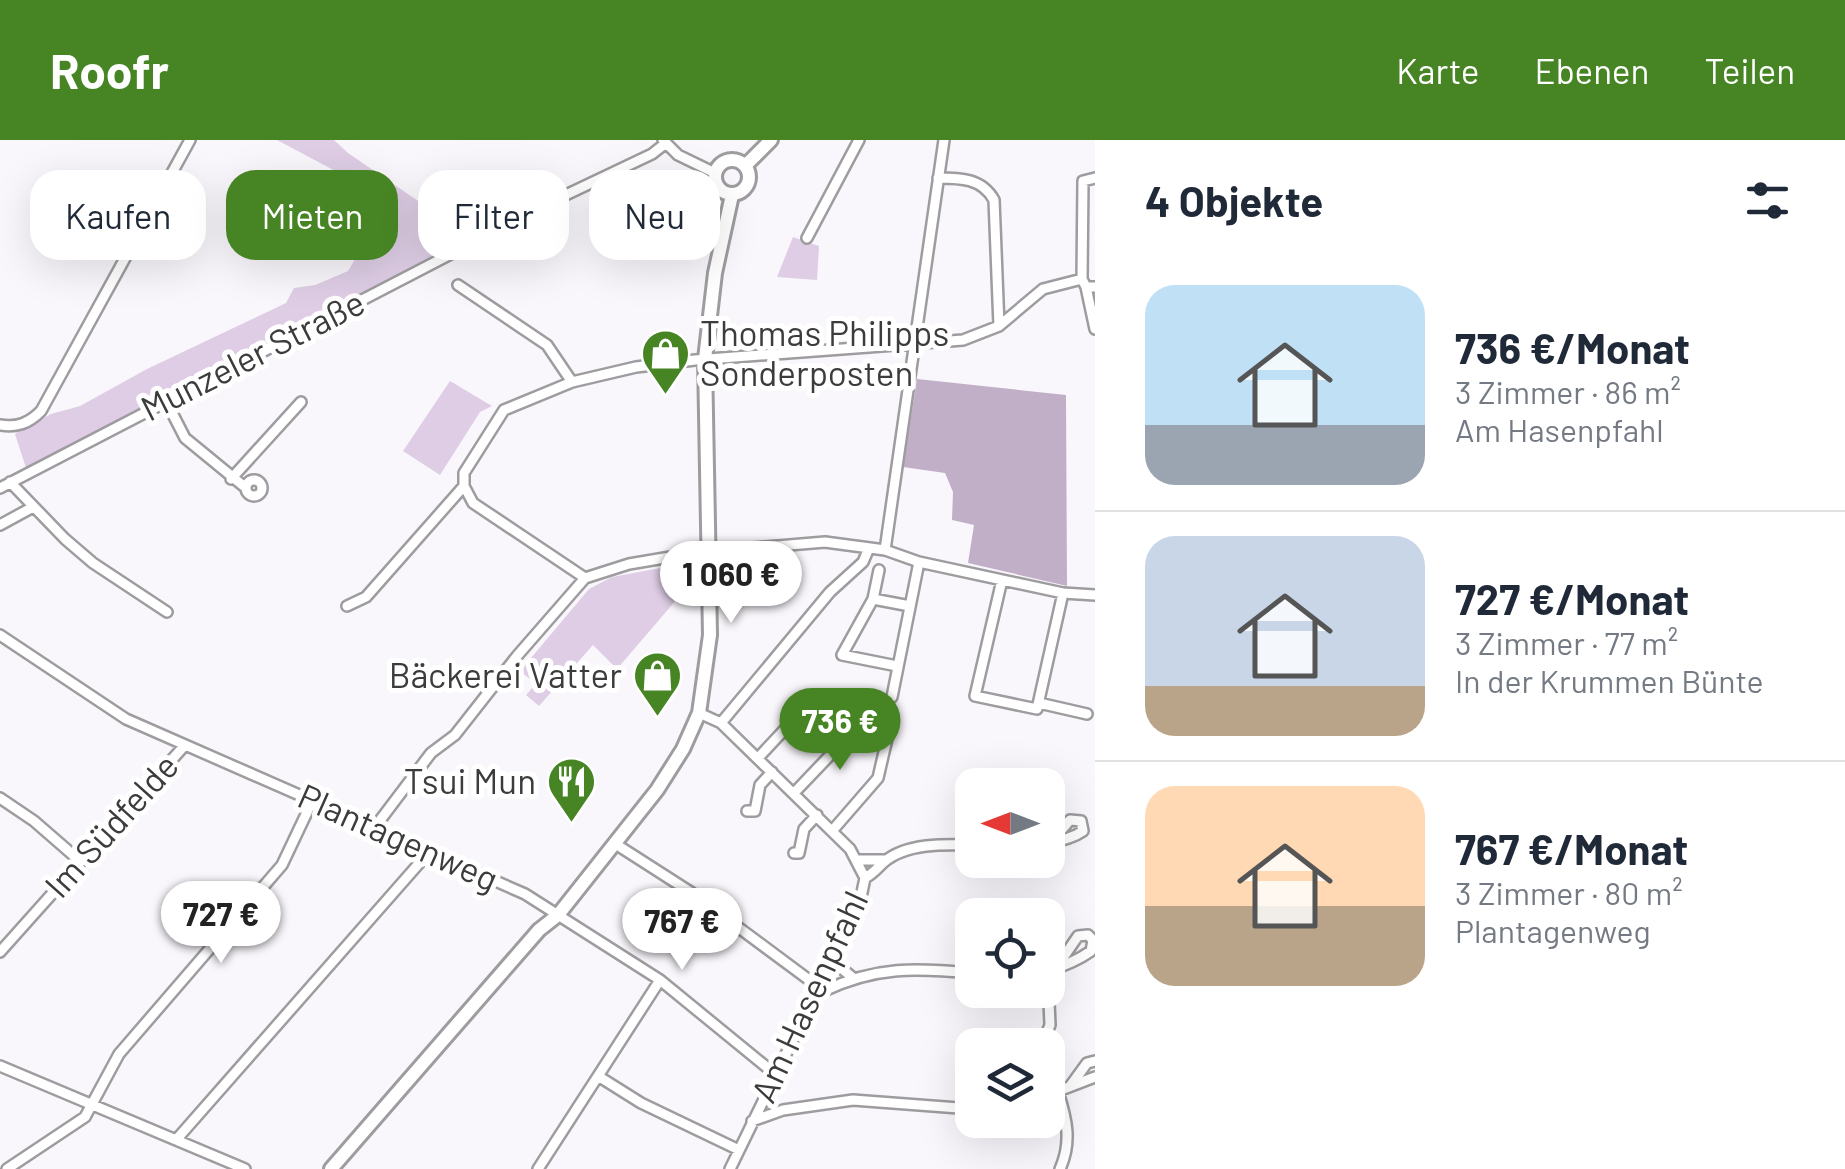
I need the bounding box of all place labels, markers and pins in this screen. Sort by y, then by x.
place label: Thomas Philipps Sonderposten [700,311,949,393]
shop icon: Thomas Philipps Sonderposten [639,328,691,396]
pin: 1 060 € [639,541,823,626]
shop icon: Bäckerei Vatter [631,650,683,718]
place label: Bäckerei Vatter [389,653,622,695]
pin: 736 € [770,688,910,773]
restaurant icon: Tsui Mun [545,756,597,824]
place label: Tsui Mun [404,759,536,801]
pin: 727 € [151,881,291,966]
pin: 767 € [612,888,752,973]

